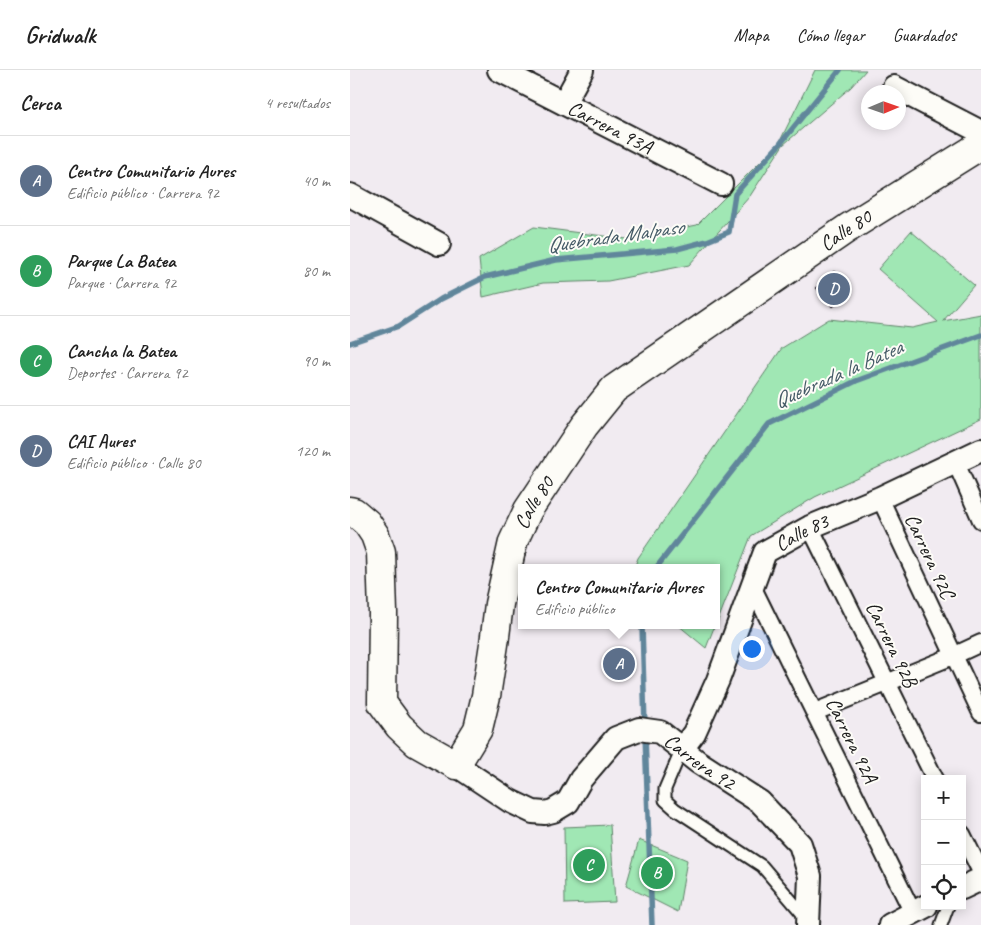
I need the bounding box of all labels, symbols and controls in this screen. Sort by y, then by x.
text: Gridwalk [25,20,95,50]
text: Mapa [734,24,769,46]
text: Cómo llegar [797,24,865,46]
text: Guardados [893,24,956,46]
north arrow [861,85,906,130]
text: Cerca [20,90,61,116]
text: 4 resultados [265,93,330,113]
street label: Carrera 93A [563,95,658,160]
text: Centro Comunitario Aures [67,159,235,183]
text: A [32,171,40,191]
text: 40 m [303,171,330,191]
text: Edificio público · Carrera 92 [67,183,219,203]
street label: Calle 80 [814,203,878,257]
water label: Quebrada Malpaso [545,212,688,259]
text: Parque La Batea [67,249,176,273]
text: B [32,261,40,281]
text: 80 m [303,261,330,281]
pin: D [818,270,850,308]
text: Parque · Carrera 92 [67,273,176,293]
water label: Quebrada la Batea [769,332,909,415]
text: Cancha la Batea [67,339,176,363]
text: C [32,351,40,371]
text: 90 m [303,351,330,371]
text: Deportes · Carrera 92 [67,363,188,383]
text: CAI Aures [67,429,134,453]
text: D [31,441,41,461]
text: 120 m [296,441,330,461]
text: Edificio público · Calle 80 [67,453,201,473]
street label: Calle 80 [508,470,561,533]
street label: Calle 83 [770,507,834,557]
street label: Carrera 92C [899,509,962,605]
popup [518,564,720,629]
text: Centro Comunitario Aures [535,575,703,599]
street label: Carrera 92B [860,597,925,693]
text: Edificio público [535,599,615,619]
your location [739,636,765,662]
pin: A [603,645,635,683]
street label: Carrera 92A [820,693,884,788]
street label: Carrera 92 [659,727,741,796]
map controls [921,775,966,910]
button: + [921,775,966,820]
button: − [921,820,966,865]
pin: C [573,846,605,884]
pin: B [641,854,673,892]
button: locate [921,865,966,910]

